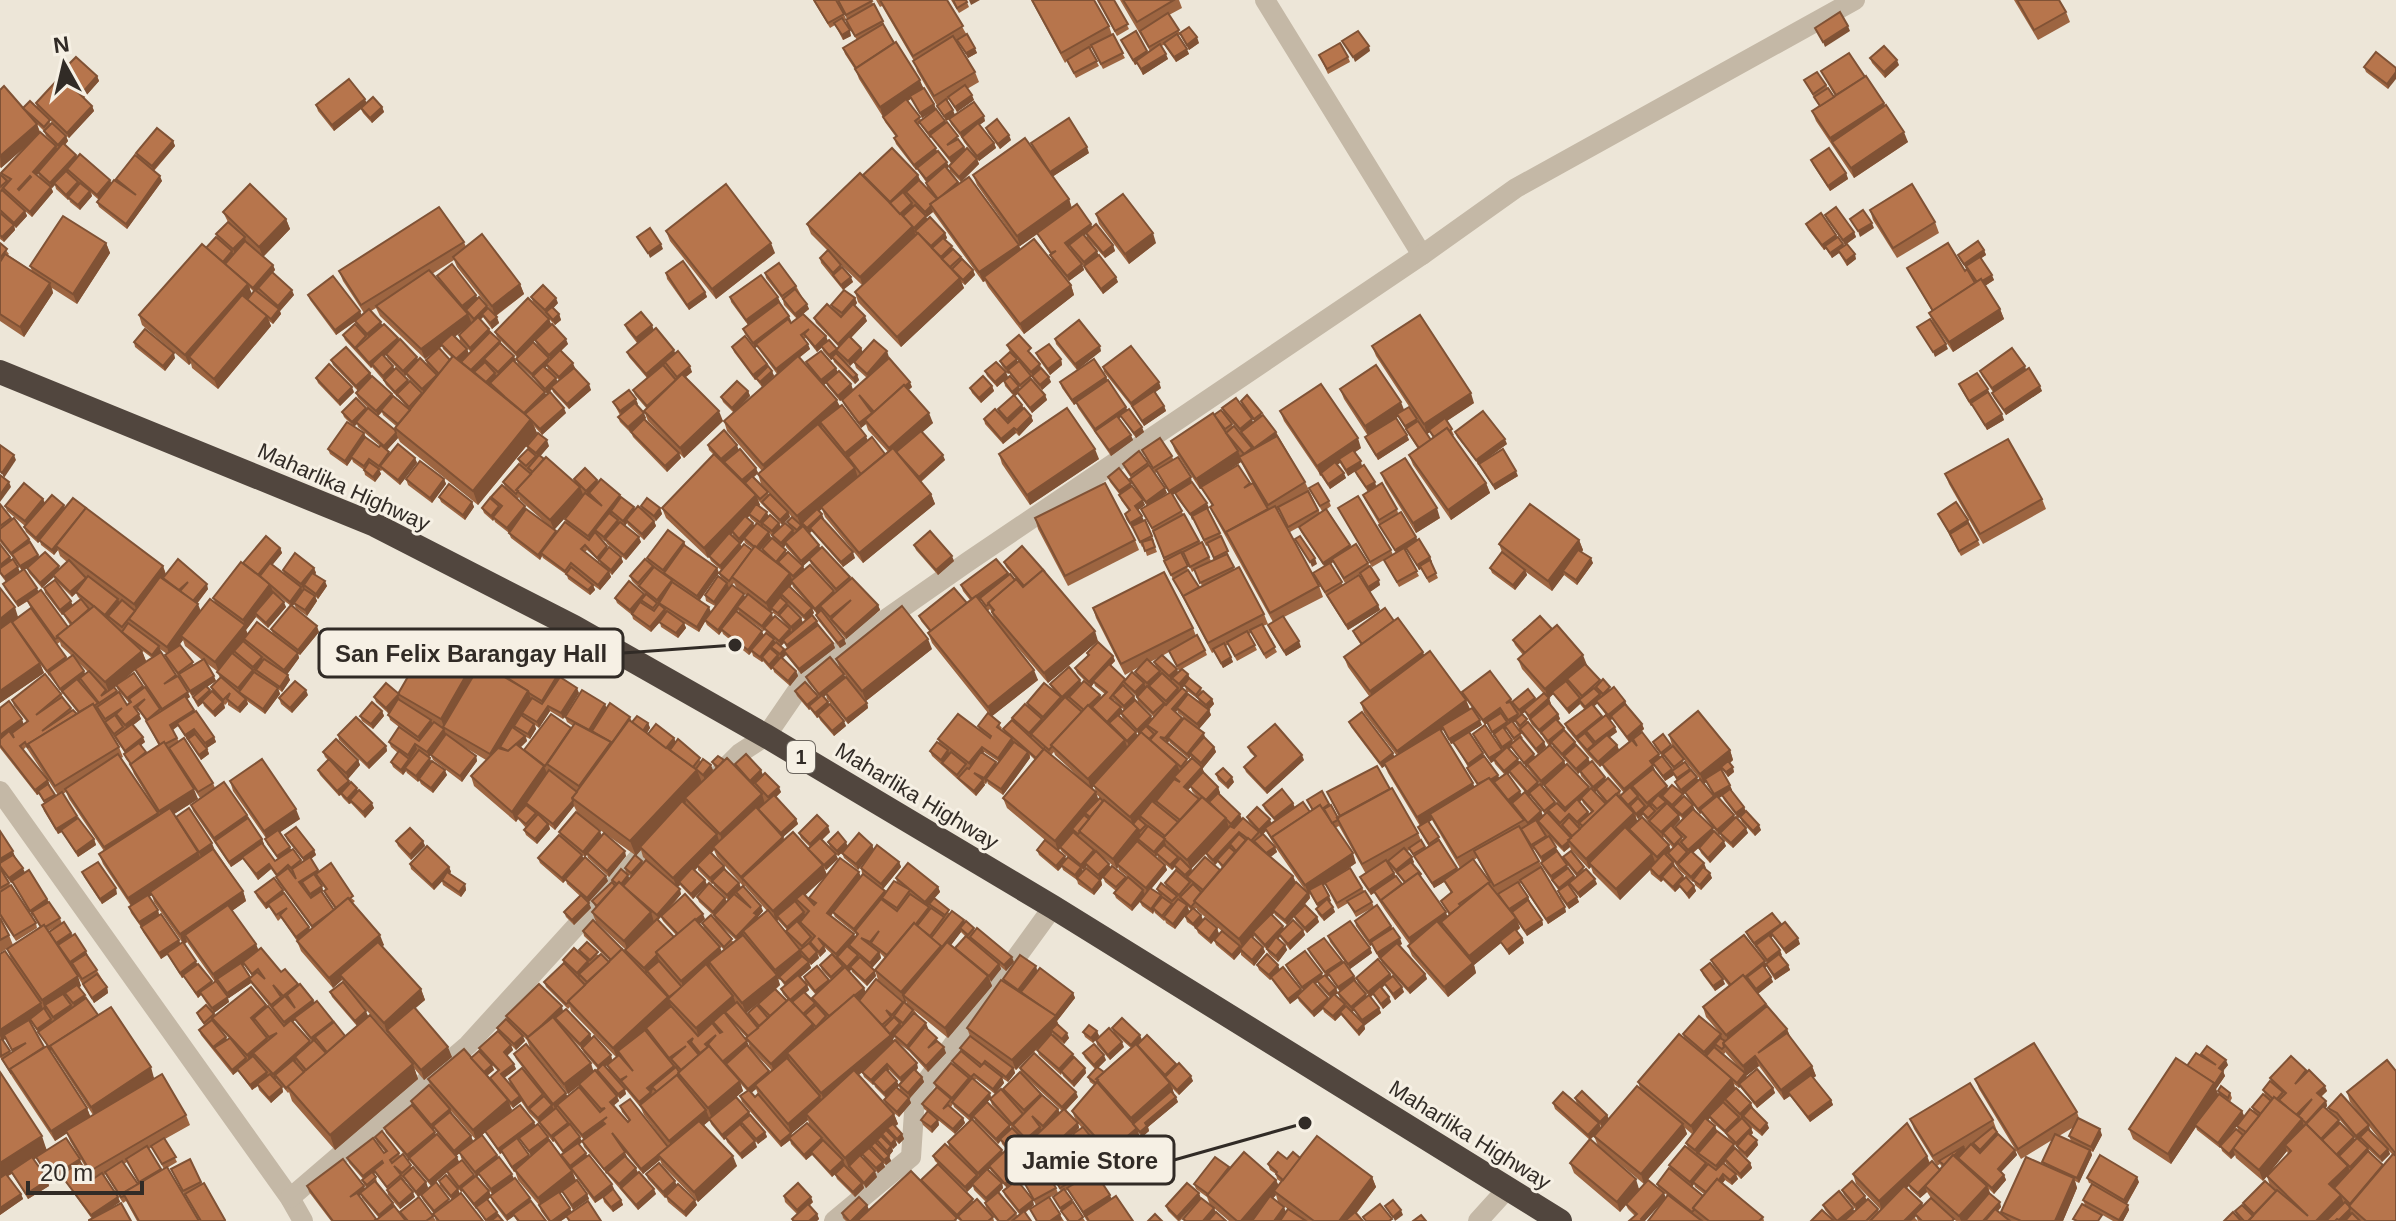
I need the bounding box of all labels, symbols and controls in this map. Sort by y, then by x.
north arrow [24,24,104,104]
text: N [52,31,71,58]
street label: Maharlika Highway [254,438,434,536]
callout: San Felix Barangay Hall [319,629,623,677]
text: San Felix Barangay Hall [335,640,607,667]
street label: Maharlika Highway [831,737,1003,855]
road number: 1 [787,741,815,773]
street label: Maharlika Highway [1385,1075,1555,1195]
callout: Jamie Store [1006,1136,1174,1184]
scale bar [28,1145,142,1195]
text: Jamie Store [1022,1147,1158,1174]
text: 20 m [40,1159,93,1186]

